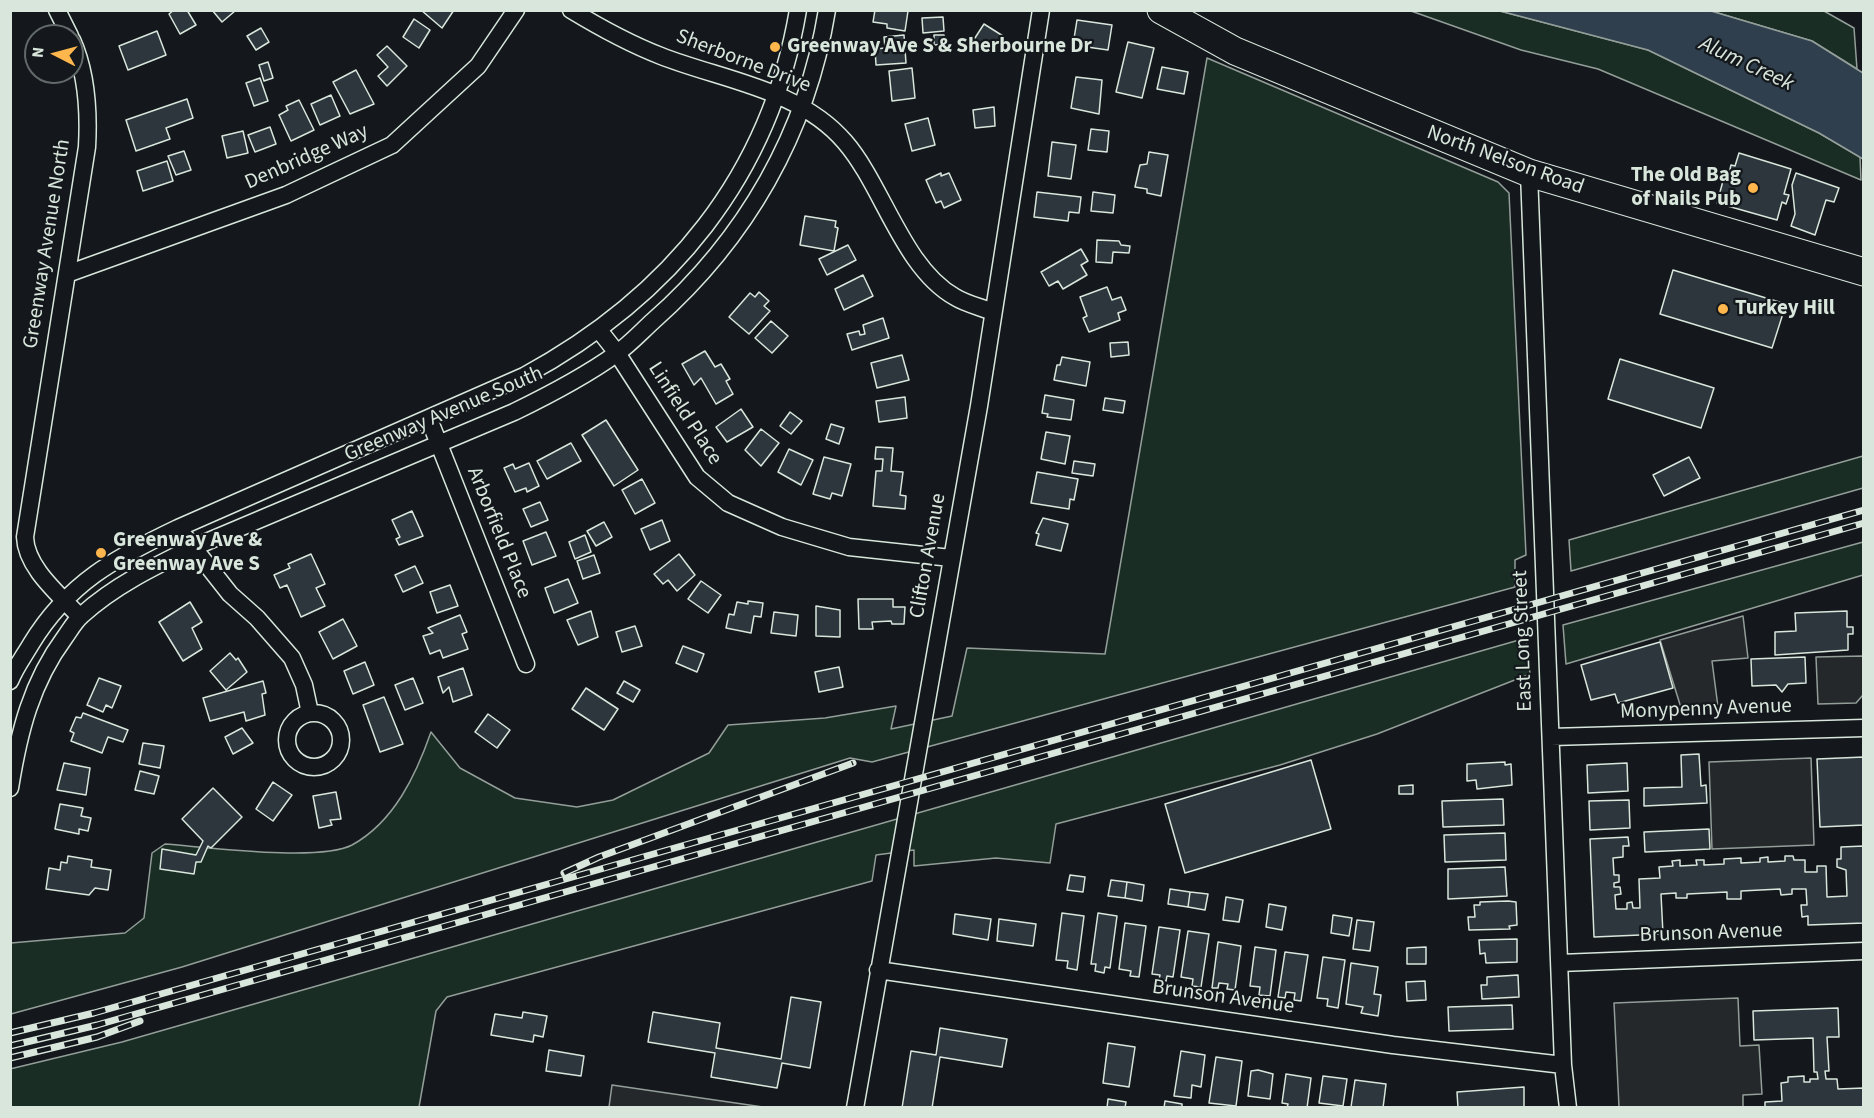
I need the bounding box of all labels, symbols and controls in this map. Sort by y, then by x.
north arrow [24,24,84,84]
street label: Sherborne Drive [672,25,814,99]
water label: Alum Creek [1695,32,1797,98]
place label: Greenway Ave S & Sherbourne Dr [787,34,1092,60]
marker: Greenway Ave S & Sherbourne Dr [768,40,782,54]
text: N [27,46,50,59]
street label: Denbridge Way [242,120,372,196]
street label: North Nelson Road [1423,121,1587,201]
street label: Greenway Avenue North [19,138,77,350]
place label: The Old Bag of Nails Pub [1631,163,1741,213]
marker: The Old Bag of Nails Pub [1746,181,1760,195]
place label: Turkey Hill [1735,296,1835,322]
marker: Turkey Hill [1716,302,1730,316]
street label: Linfield Place [642,358,726,470]
street label: Greenway Avenue South [341,362,547,468]
street label: Arborfield Place [460,464,536,602]
street label: Clifton Avenue [906,492,952,620]
place label: Greenway Ave & Greenway Ave S [113,528,262,578]
marker: Greenway Ave & Greenway Ave S [94,546,108,560]
street label: East Long Street [1509,570,1539,712]
street label: Monypenny Avenue [1620,694,1792,726]
street label: Brunson Avenue [1639,919,1783,949]
street label: Brunson Avenue [1150,976,1296,1020]

